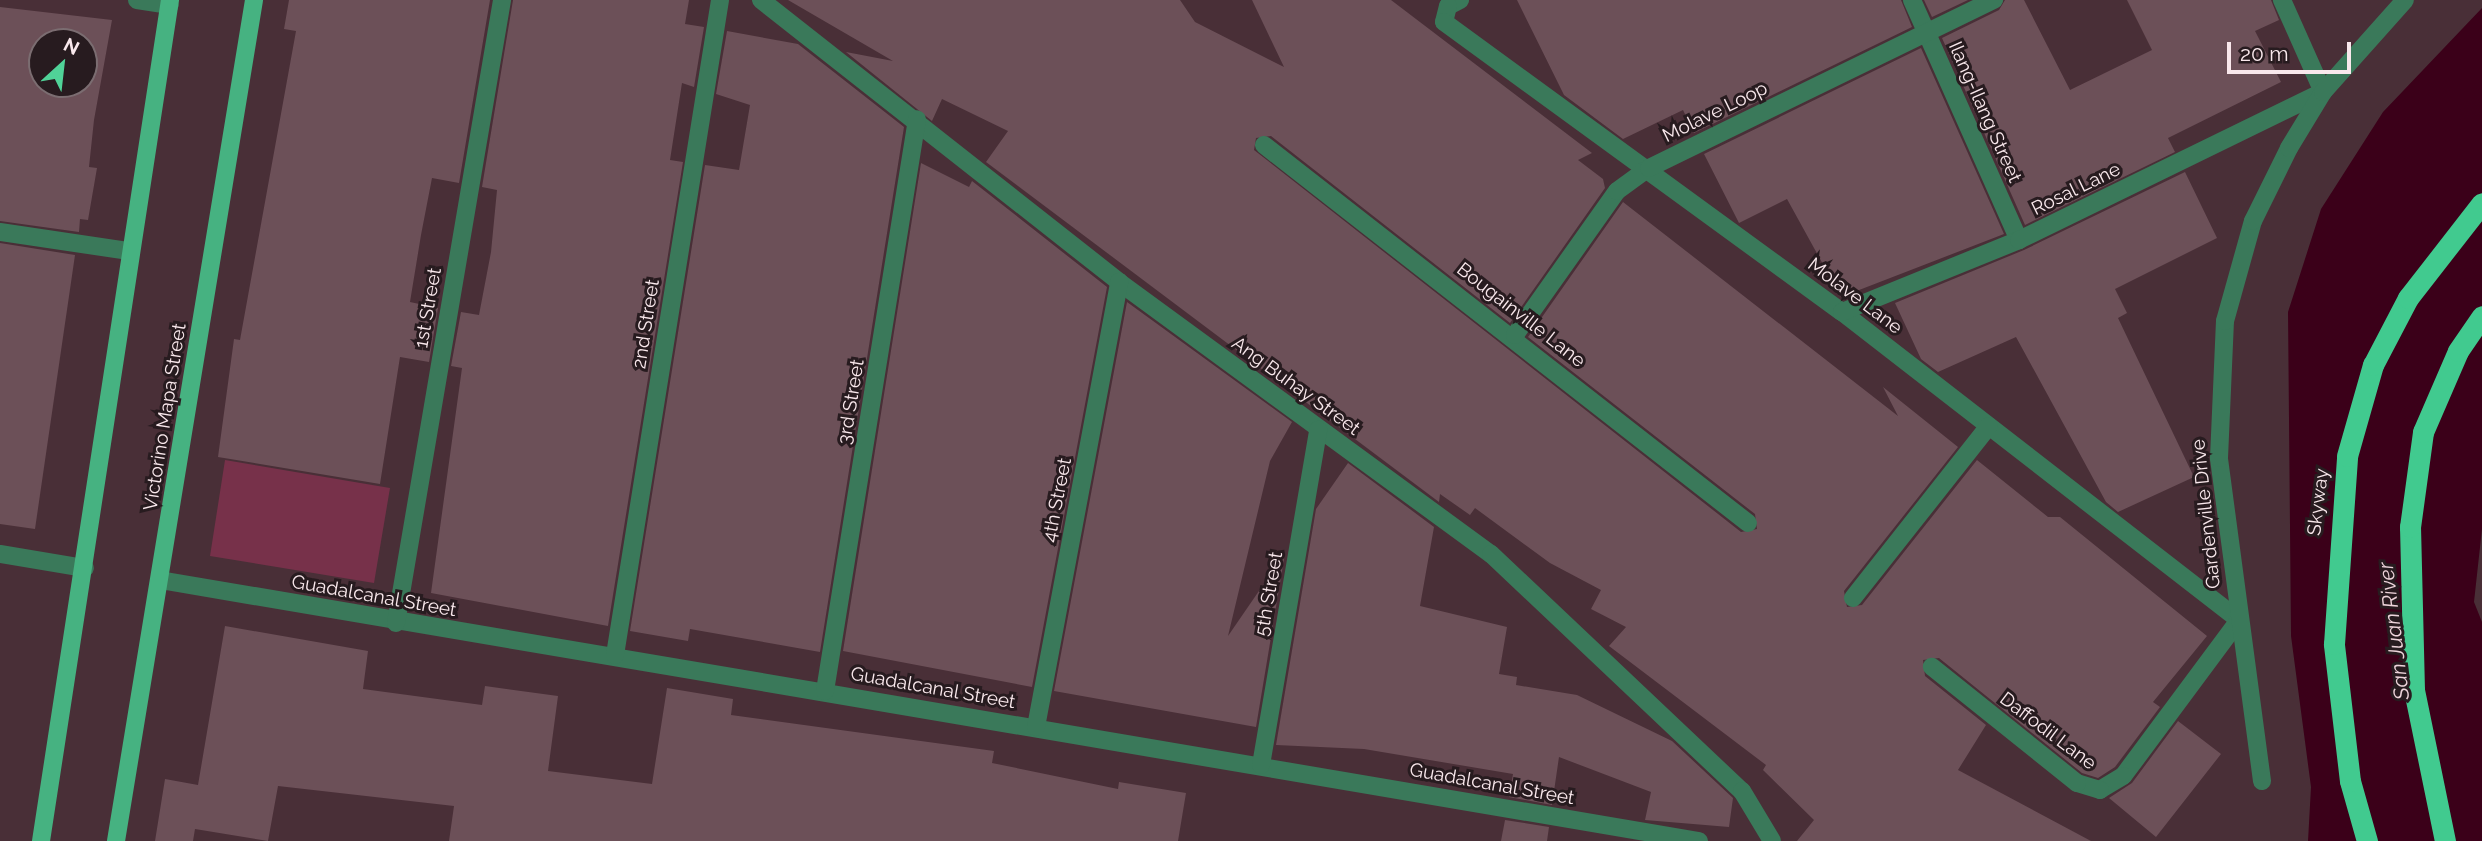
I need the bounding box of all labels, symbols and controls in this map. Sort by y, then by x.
north arrow [28,28,98,98]
scale bar [2230,28,2354,72]
text: N [60,33,83,59]
street label: Ilang-Ilang Street [1944,38,2026,186]
text: 20 m [2240,41,2288,66]
street label: Molave Loop [1659,77,1771,147]
street label: Rosal Lane [2028,158,2124,220]
street label: Molave Lane [1803,253,1907,339]
street label: Bougainville Lane [1452,258,1590,372]
street label: 1st Street [410,266,446,350]
street label: 2nd Street [628,278,664,370]
street label: Victorino Mapa Street [139,322,191,512]
street label: Ang Buhay Street [1227,332,1365,440]
street label: 3rd Street [833,358,869,446]
street label: Gardenville Drive [2187,438,2225,590]
street label: 4th Street [1038,456,1076,544]
street label: Skyway [2303,467,2333,537]
street label: 5th Street [1250,550,1288,638]
water label: San Juan River [2373,560,2415,702]
street label: Guadalcanal Street [290,570,458,622]
street label: Guadalcanal Street [849,662,1017,714]
street label: Daffodil Lane [1995,687,2101,775]
street label: Guadalcanal Street [1408,758,1576,810]

